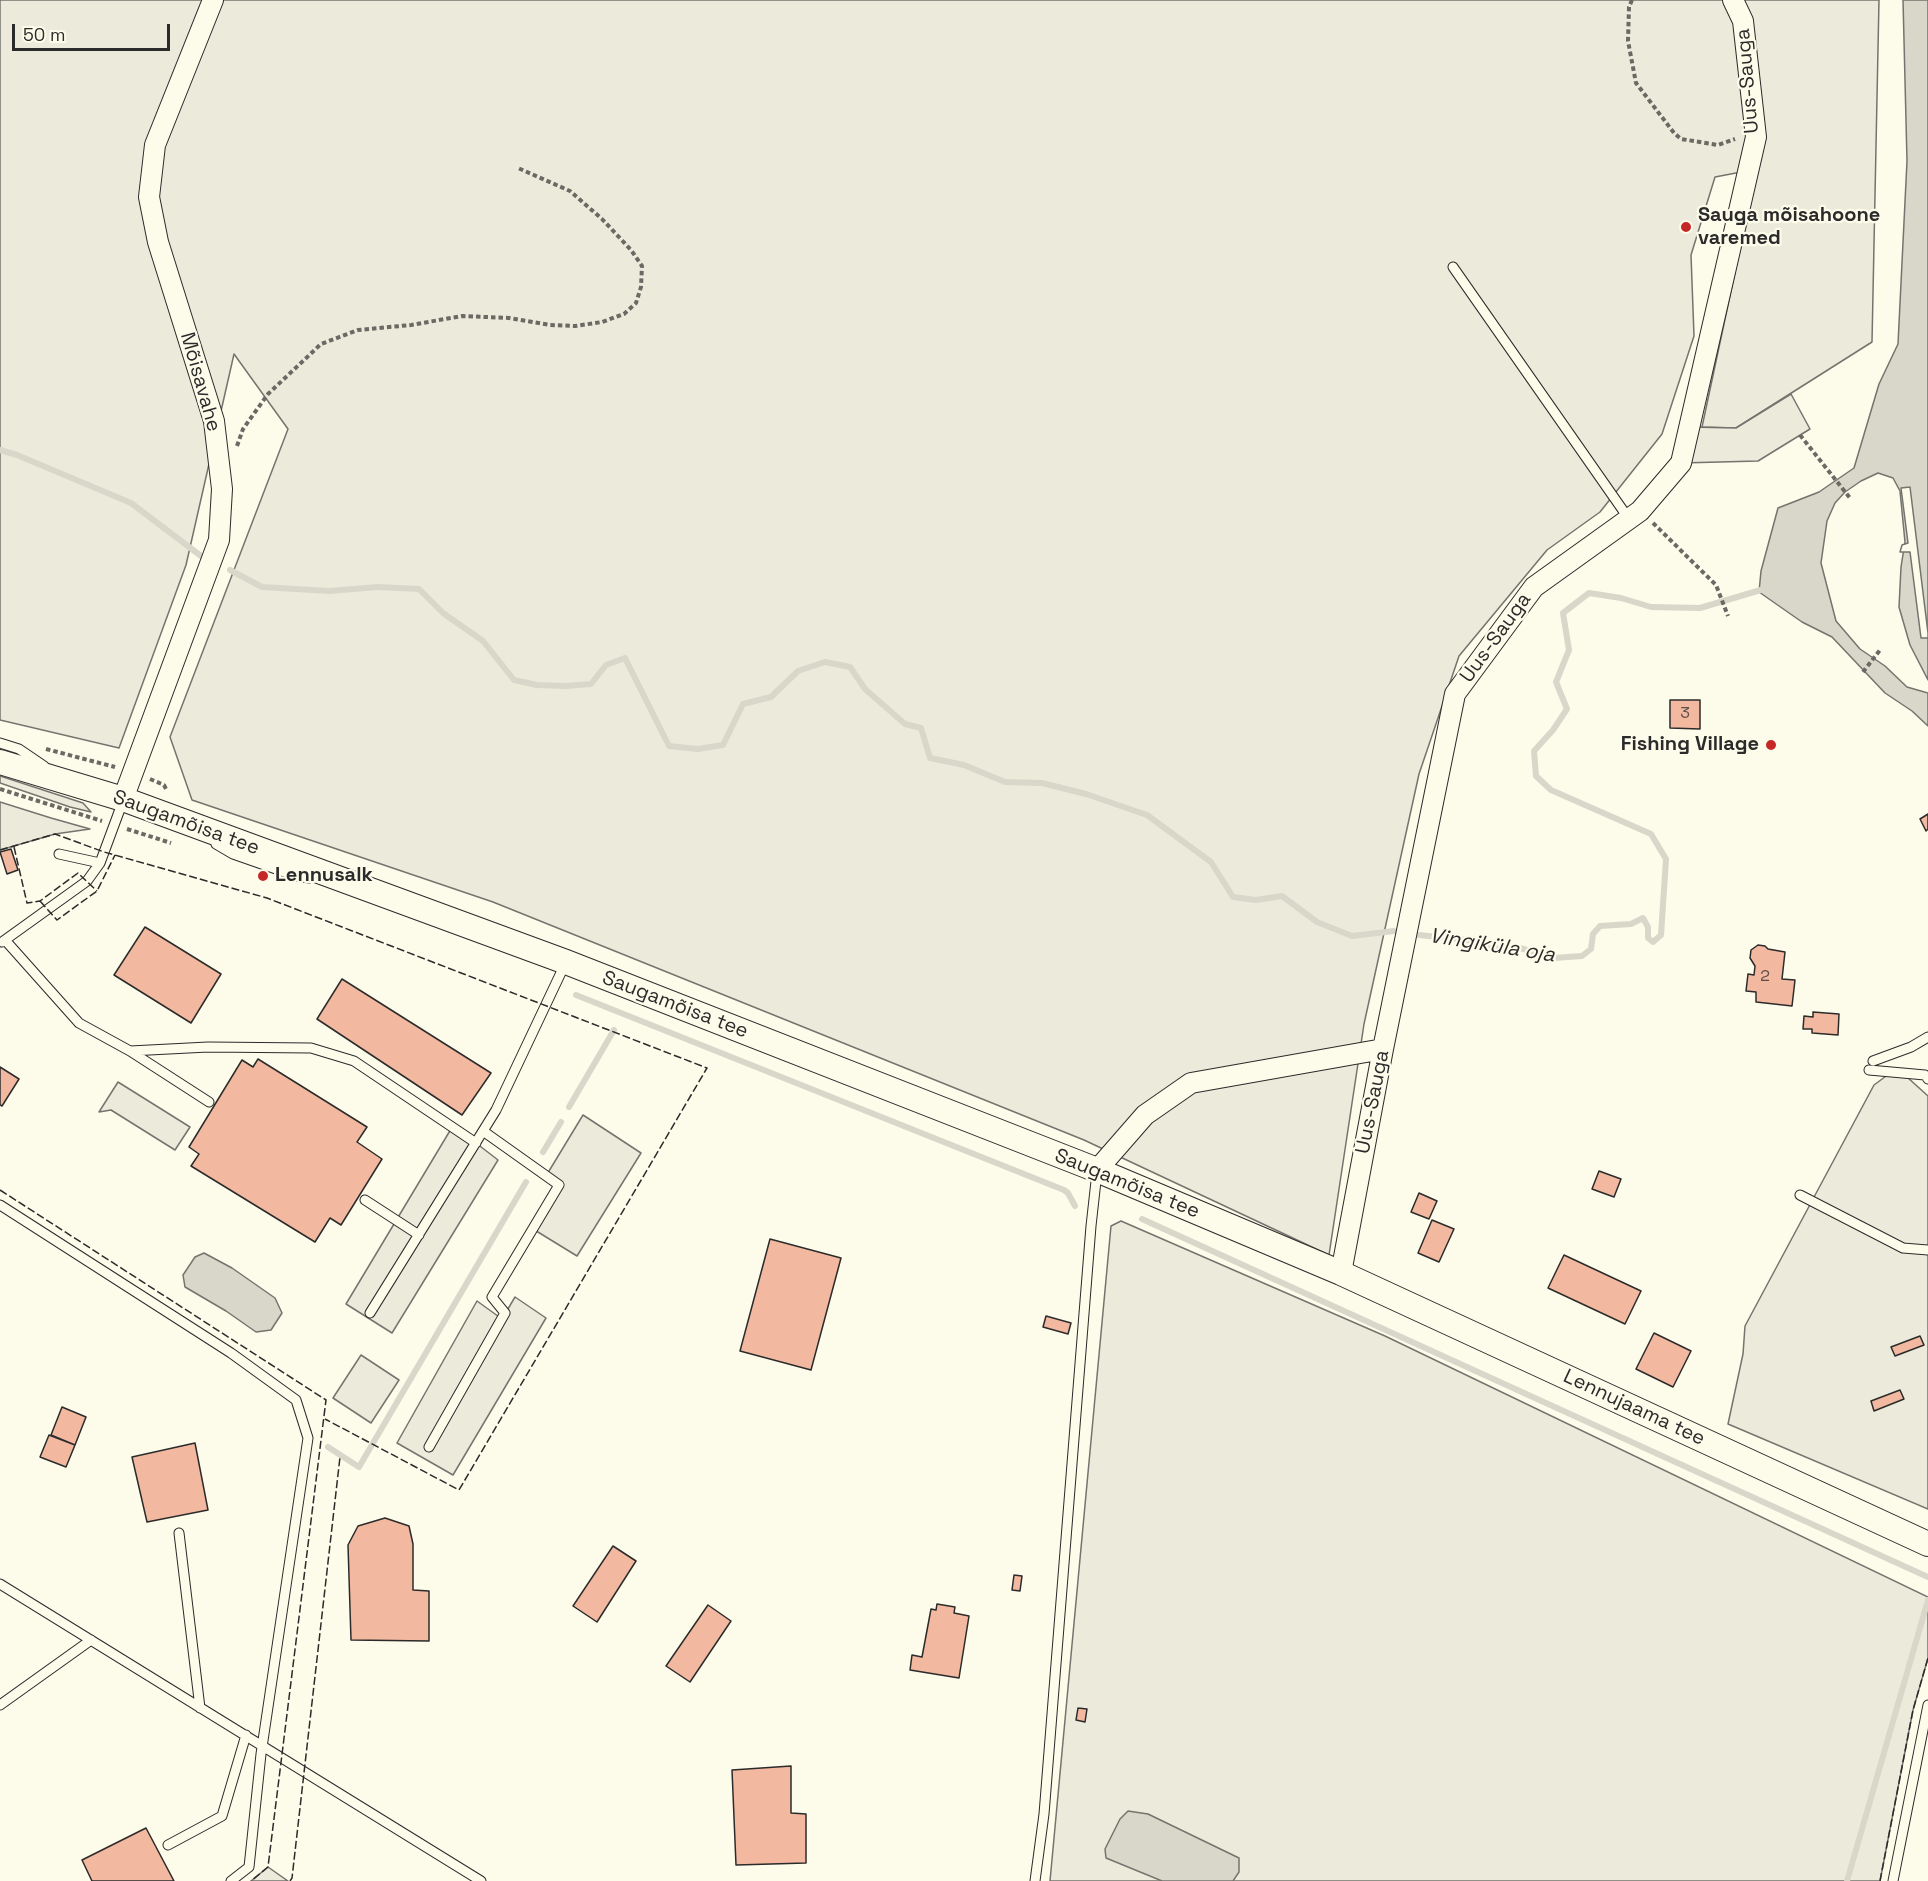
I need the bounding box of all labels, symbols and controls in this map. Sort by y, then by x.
scale bar [15,12,172,50]
text: 50 m [23,23,65,46]
street label: Uus-Sauga [1731,28,1765,134]
place label: Sauga mõisahoone varemed [1698,204,1880,251]
marker: Sauga mõisahoone varemed [1679,220,1693,234]
street label: Mõisavahe [174,330,226,434]
street label: Uus-Sauga [1455,588,1537,688]
house number: 3 [1680,704,1690,724]
place label: Fishing Village [1621,733,1759,757]
marker: Fishing Village [1764,738,1778,752]
street label: Saugamõisa tee [109,785,263,861]
place label: Lennusalk [275,864,373,888]
marker: Lennusalk [256,869,270,883]
water label: Vingiküla oja [1427,924,1557,968]
street label: Saugamõisa tee [599,966,751,1044]
house number: 2 [1760,967,1770,987]
street label: Uus-Sauga [1351,1048,1395,1156]
street label: Saugamõisa tee [1051,1144,1203,1224]
street label: Lennujaama tee [1559,1365,1709,1451]

